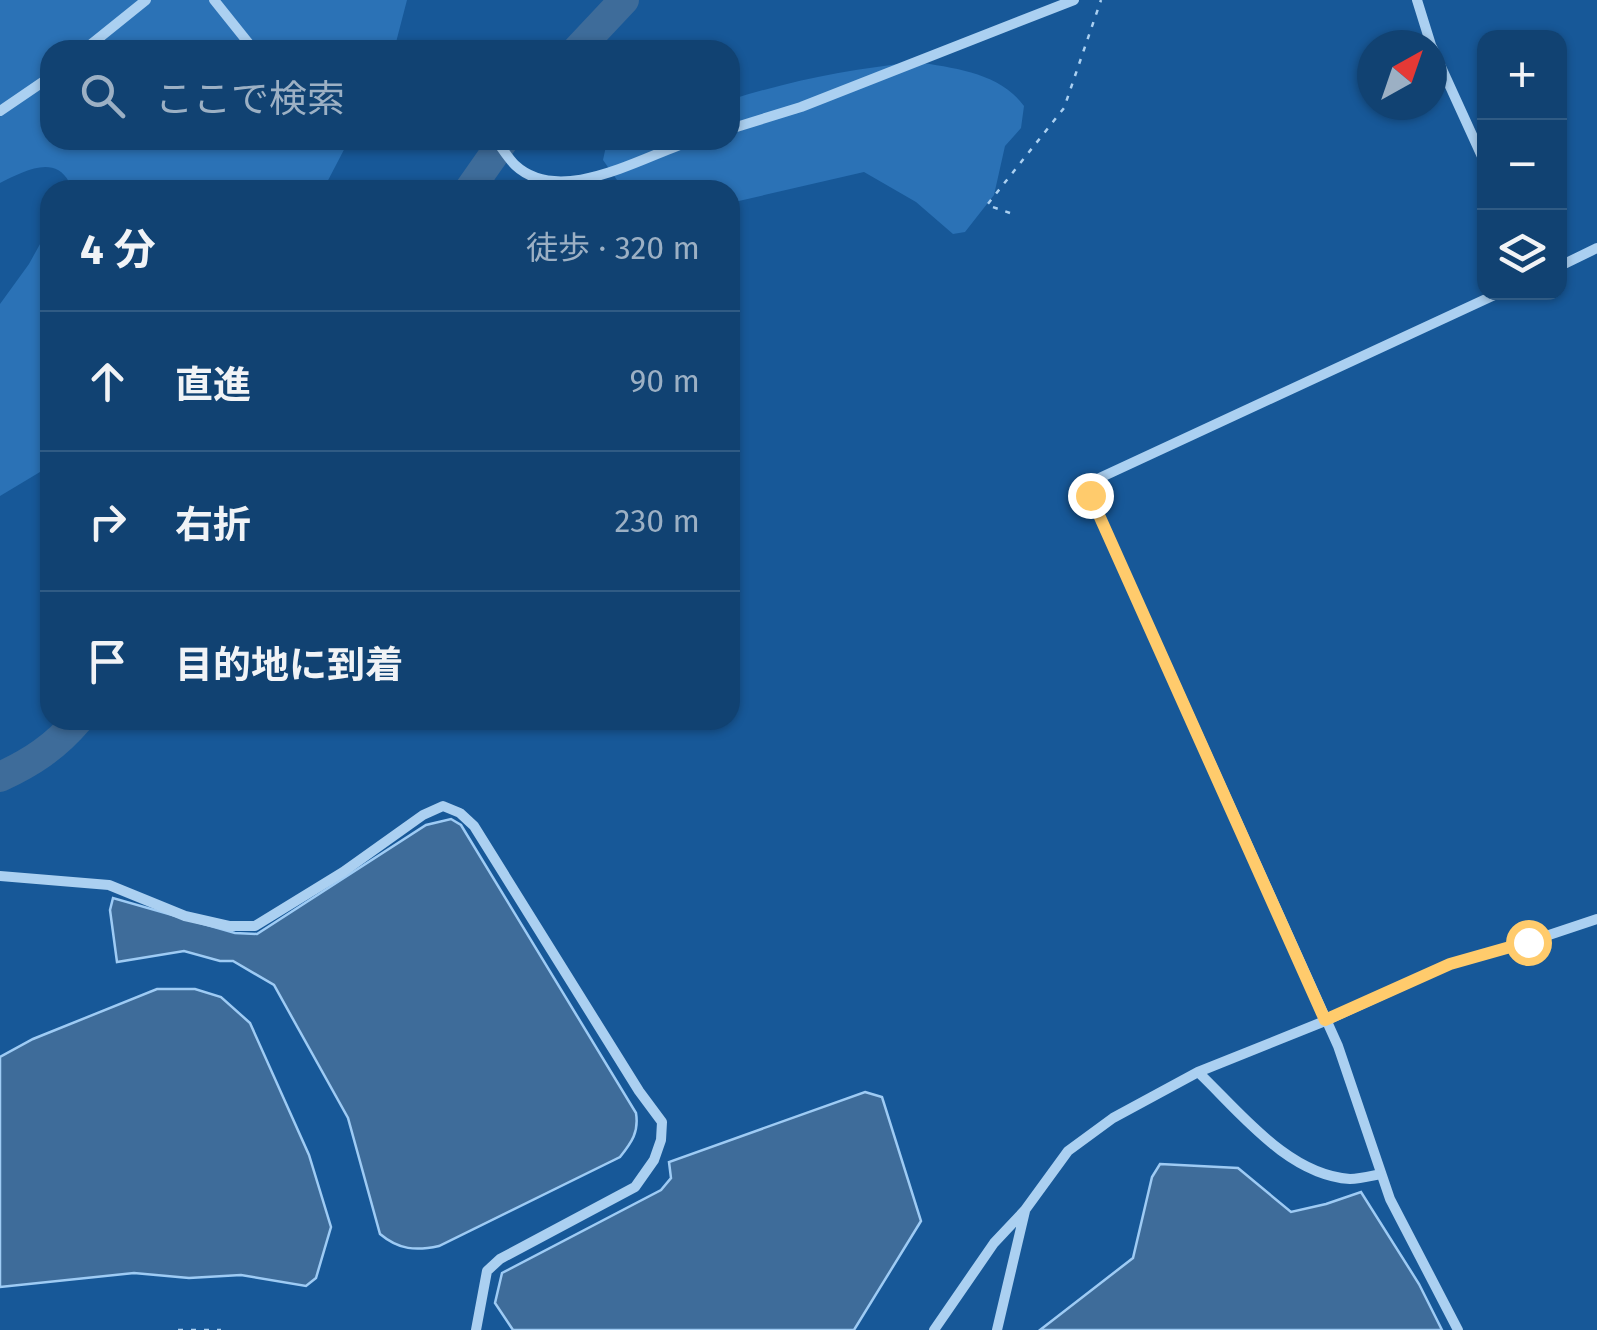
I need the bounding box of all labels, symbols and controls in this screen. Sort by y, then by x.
north arrow [1357,30,1447,120]
map controls [1477,30,1567,300]
button: + [1477,30,1567,120]
search box [40,40,740,150]
icon: search [75,68,130,123]
text: ここで検索 [155,76,345,122]
button: − [1477,120,1567,210]
button: layers [1477,210,1567,300]
text: 4 分 [80,225,156,275]
text: 徒歩 · 320 m [526,229,700,267]
icon: ahead [80,354,135,409]
text: 直進 [175,362,251,408]
text: 90 m [629,362,700,400]
route end [1068,473,1114,519]
icon: right [80,494,135,549]
text: 右折 [175,502,251,548]
text: 230 m [615,502,700,540]
icon: arrive [80,634,135,689]
text: 目的地に到着 [175,642,403,688]
route start [1506,920,1552,966]

